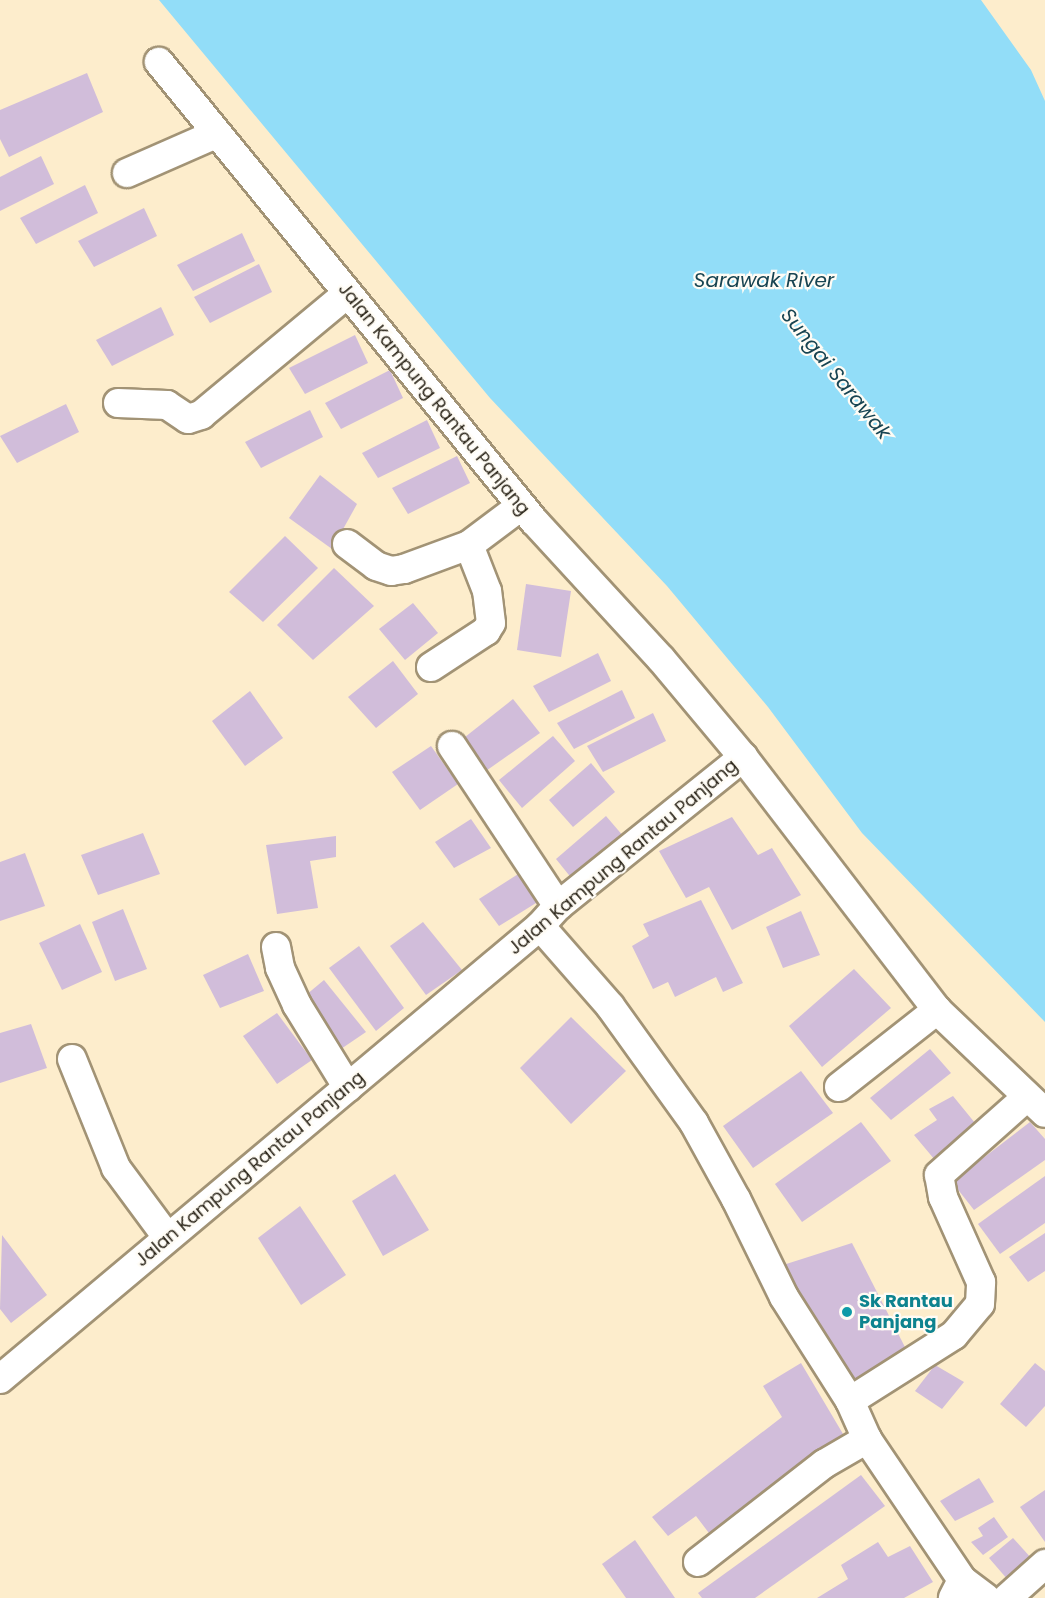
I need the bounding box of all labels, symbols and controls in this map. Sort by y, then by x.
water label: Sarawak River [694,268,834,292]
street label: Jalan Kampung Rantau Panjang [334,279,534,519]
water label: Sungai Sarawak [776,304,896,444]
street label: Jalan Kampung Rantau Panjang [504,755,742,959]
street label: Jalan Kampung Rantau Panjang [131,1067,369,1271]
place label: Sk Rantau Panjang [859,1291,953,1334]
marker: Sk Rantau Panjang [840,1305,854,1319]

